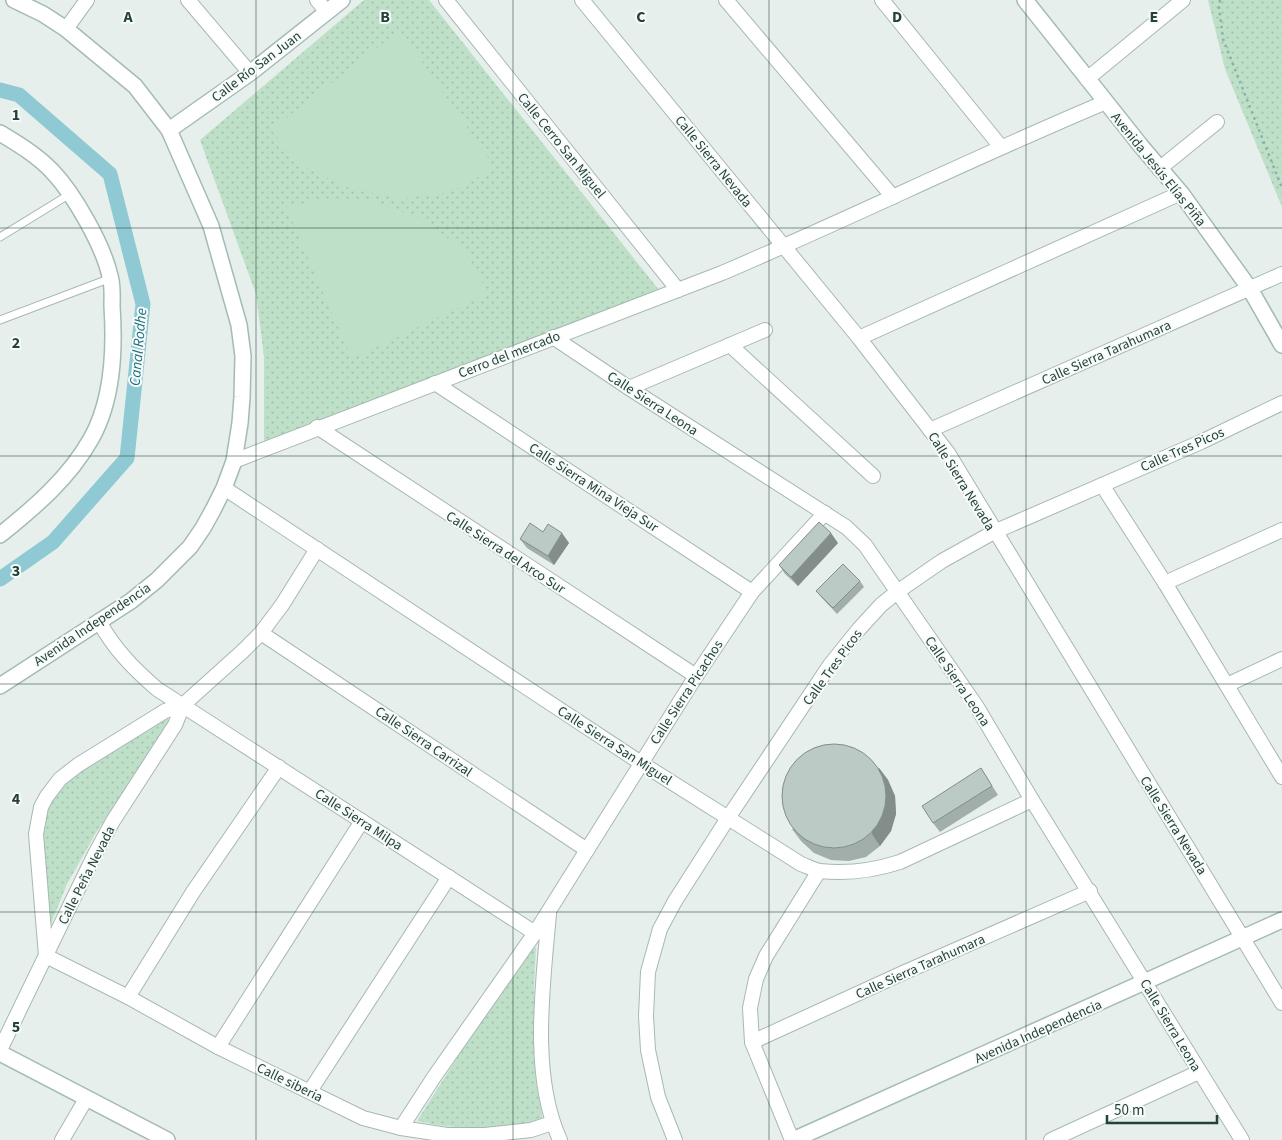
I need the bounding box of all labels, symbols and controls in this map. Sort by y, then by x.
text: A [122,6,133,28]
text: B [380,6,390,28]
text: C [636,6,646,28]
text: D [892,6,902,28]
text: E [1150,6,1158,28]
street label: Calle Río San Juan [208,26,306,107]
street label: Calle Cerro San Miguel [512,89,610,203]
text: 1 [12,104,20,126]
street label: Avenida Jesús Elías Piña [1106,108,1211,231]
street label: Calle Sierra Nevada [670,111,757,212]
water label: Canal Rodhe [125,307,152,387]
street label: Calle Sierra Tarahumara [1039,315,1174,390]
street label: Cerro del mercado [455,326,563,384]
text: 2 [12,332,20,354]
street label: Calle Sierra Leona [603,367,702,441]
street label: Calle Tres Picos [1137,422,1228,477]
street label: Calle Sierra Nevada [923,428,1000,535]
street label: Calle Sierra Mina Vieja Sur [525,438,662,537]
street label: Calle Sierra del Arco Sur [442,507,569,599]
text: 3 [12,560,20,582]
street label: Avenida Independencia [30,578,155,672]
street label: Calle Tres Picos [798,625,867,710]
street label: Calle Sierra Leona [920,632,995,731]
street label: Calle Sierra Picachos [645,636,728,749]
street label: Calle Sierra San Miguel [553,701,676,791]
street label: Calle Sierra Carrizal [371,702,476,782]
street label: Calle Sierra Nevada [1135,772,1212,879]
street label: Calle Sierra Milpa [311,784,406,856]
text: 4 [12,788,21,810]
street label: Calle Peña Nevada [53,823,120,928]
street label: Calle Sierra Tarahumara [853,929,988,1004]
street label: Calle Sierra Leona [1135,975,1206,1076]
street label: Avenida Independencia [972,995,1105,1069]
text: 5 [12,1016,20,1038]
street label: Calle siberia [253,1058,326,1108]
scale bar [1107,1092,1217,1124]
text: 50 m [1114,1100,1144,1121]

